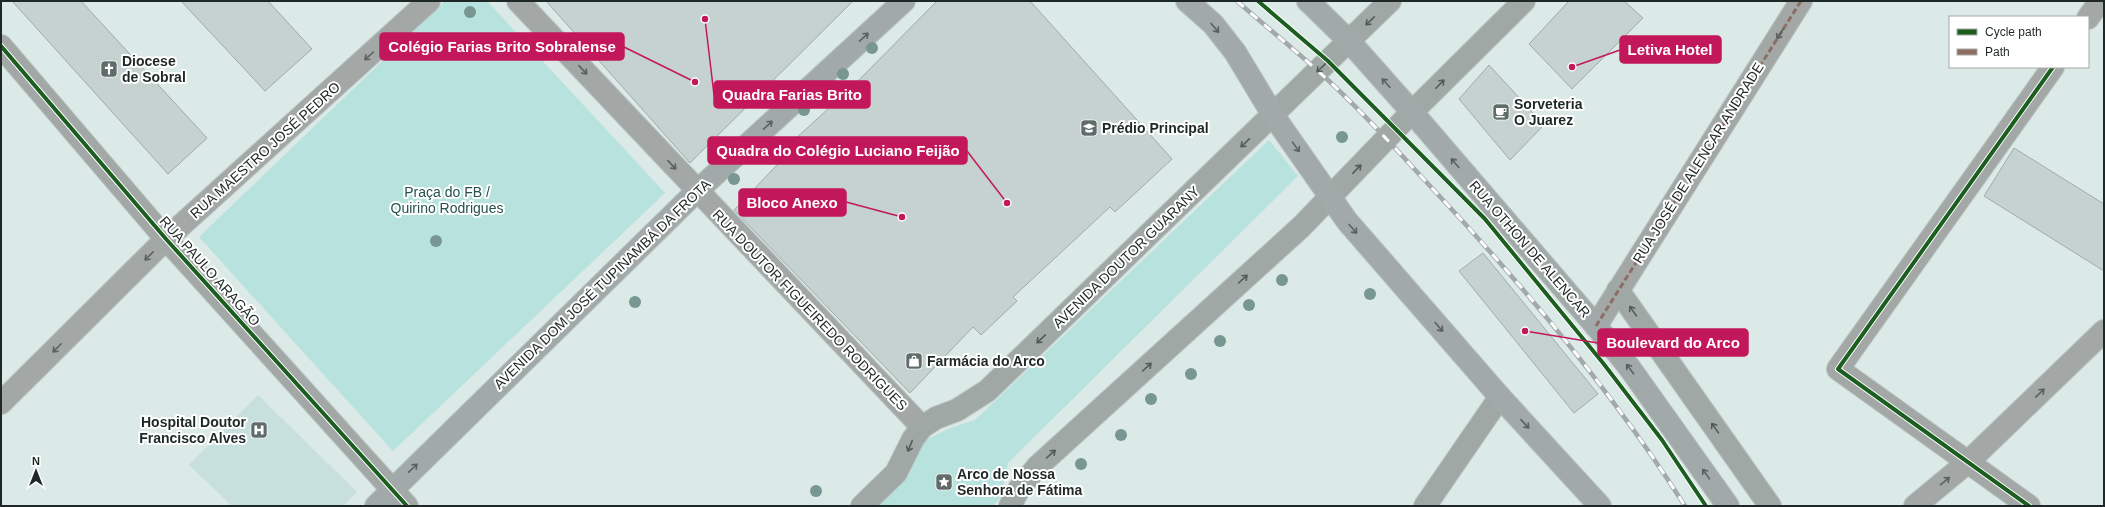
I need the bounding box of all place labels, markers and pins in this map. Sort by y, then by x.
callout: Colégio Farias Brito Sobralense [380,33,624,60]
callout: Letiva Hotel [1620,36,1721,63]
place label: Diocese de Sobral [122,53,186,85]
church icon: Diocese de Sobral [99,59,119,79]
callout: Quadra Farias Brito [714,81,870,108]
place label: Sorveteria O Juarez [1514,96,1583,128]
cafe icon: Sorveteria O Juarez [1491,102,1511,122]
school or university icon: Prédio Principal [1079,118,1099,138]
place label: Prédio Principal [1102,120,1209,136]
callout: Quadra do Colégio Luciano Feijão [708,137,967,164]
callout: Bloco Anexo [739,189,846,216]
callout: Boulevard do Arco [1598,329,1748,356]
shop icon: Farmácia do Arco [904,351,924,371]
place label: Farmácia do Arco [927,353,1045,369]
place label: Hospital Doutor Francisco Alves [139,414,247,446]
hospital icon: Hospital Doutor Francisco Alves [249,420,269,440]
place label: Arco de Nossa Senhora de Fátima [957,466,1082,498]
place icon: Arco de Nossa Senhora de Fátima [934,472,954,492]

